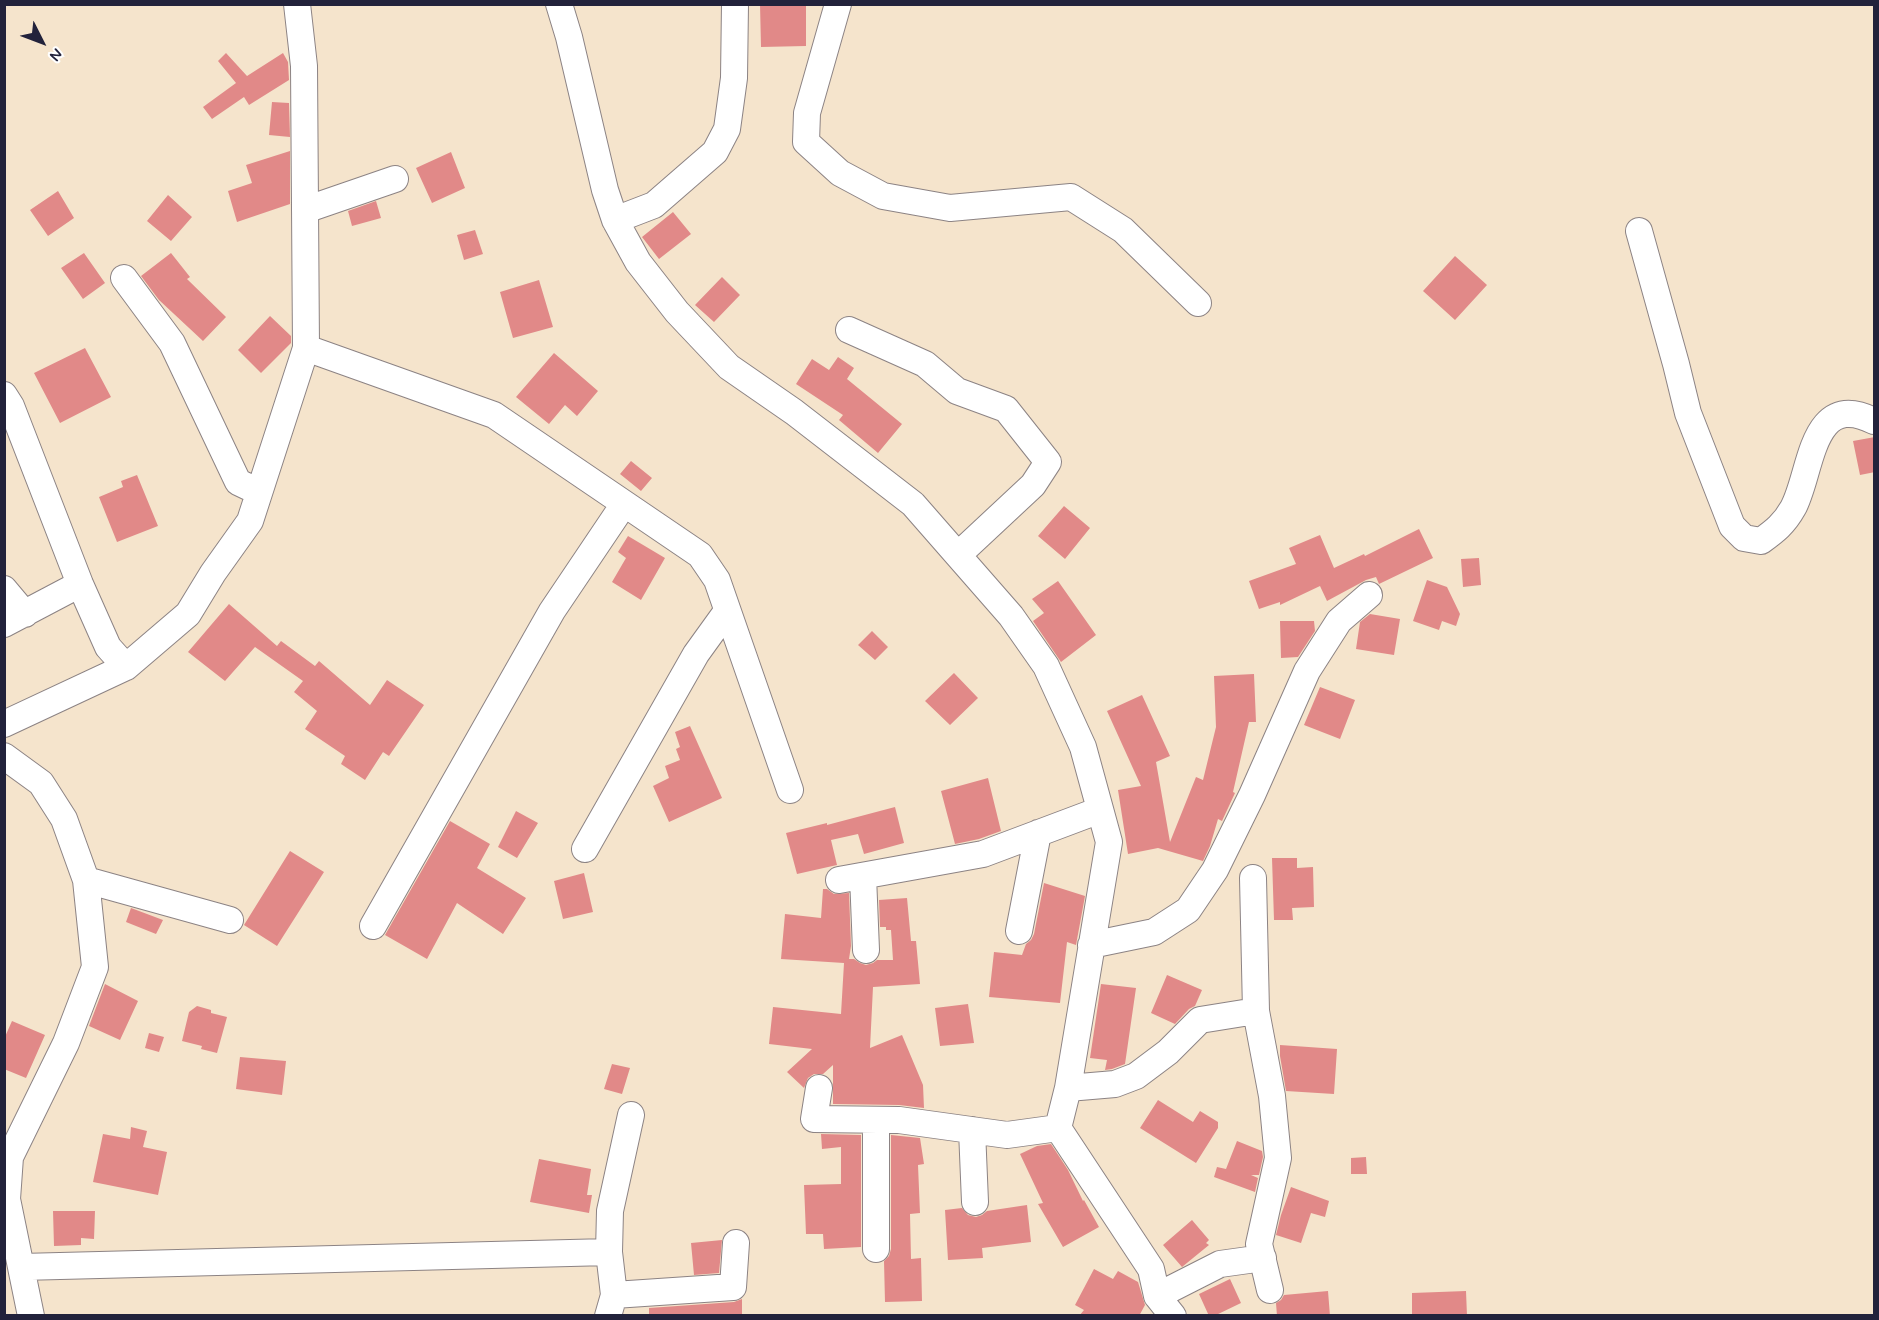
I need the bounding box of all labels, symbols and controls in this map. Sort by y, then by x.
north arrow [12,12,72,72]
text: N [44,43,67,65]

